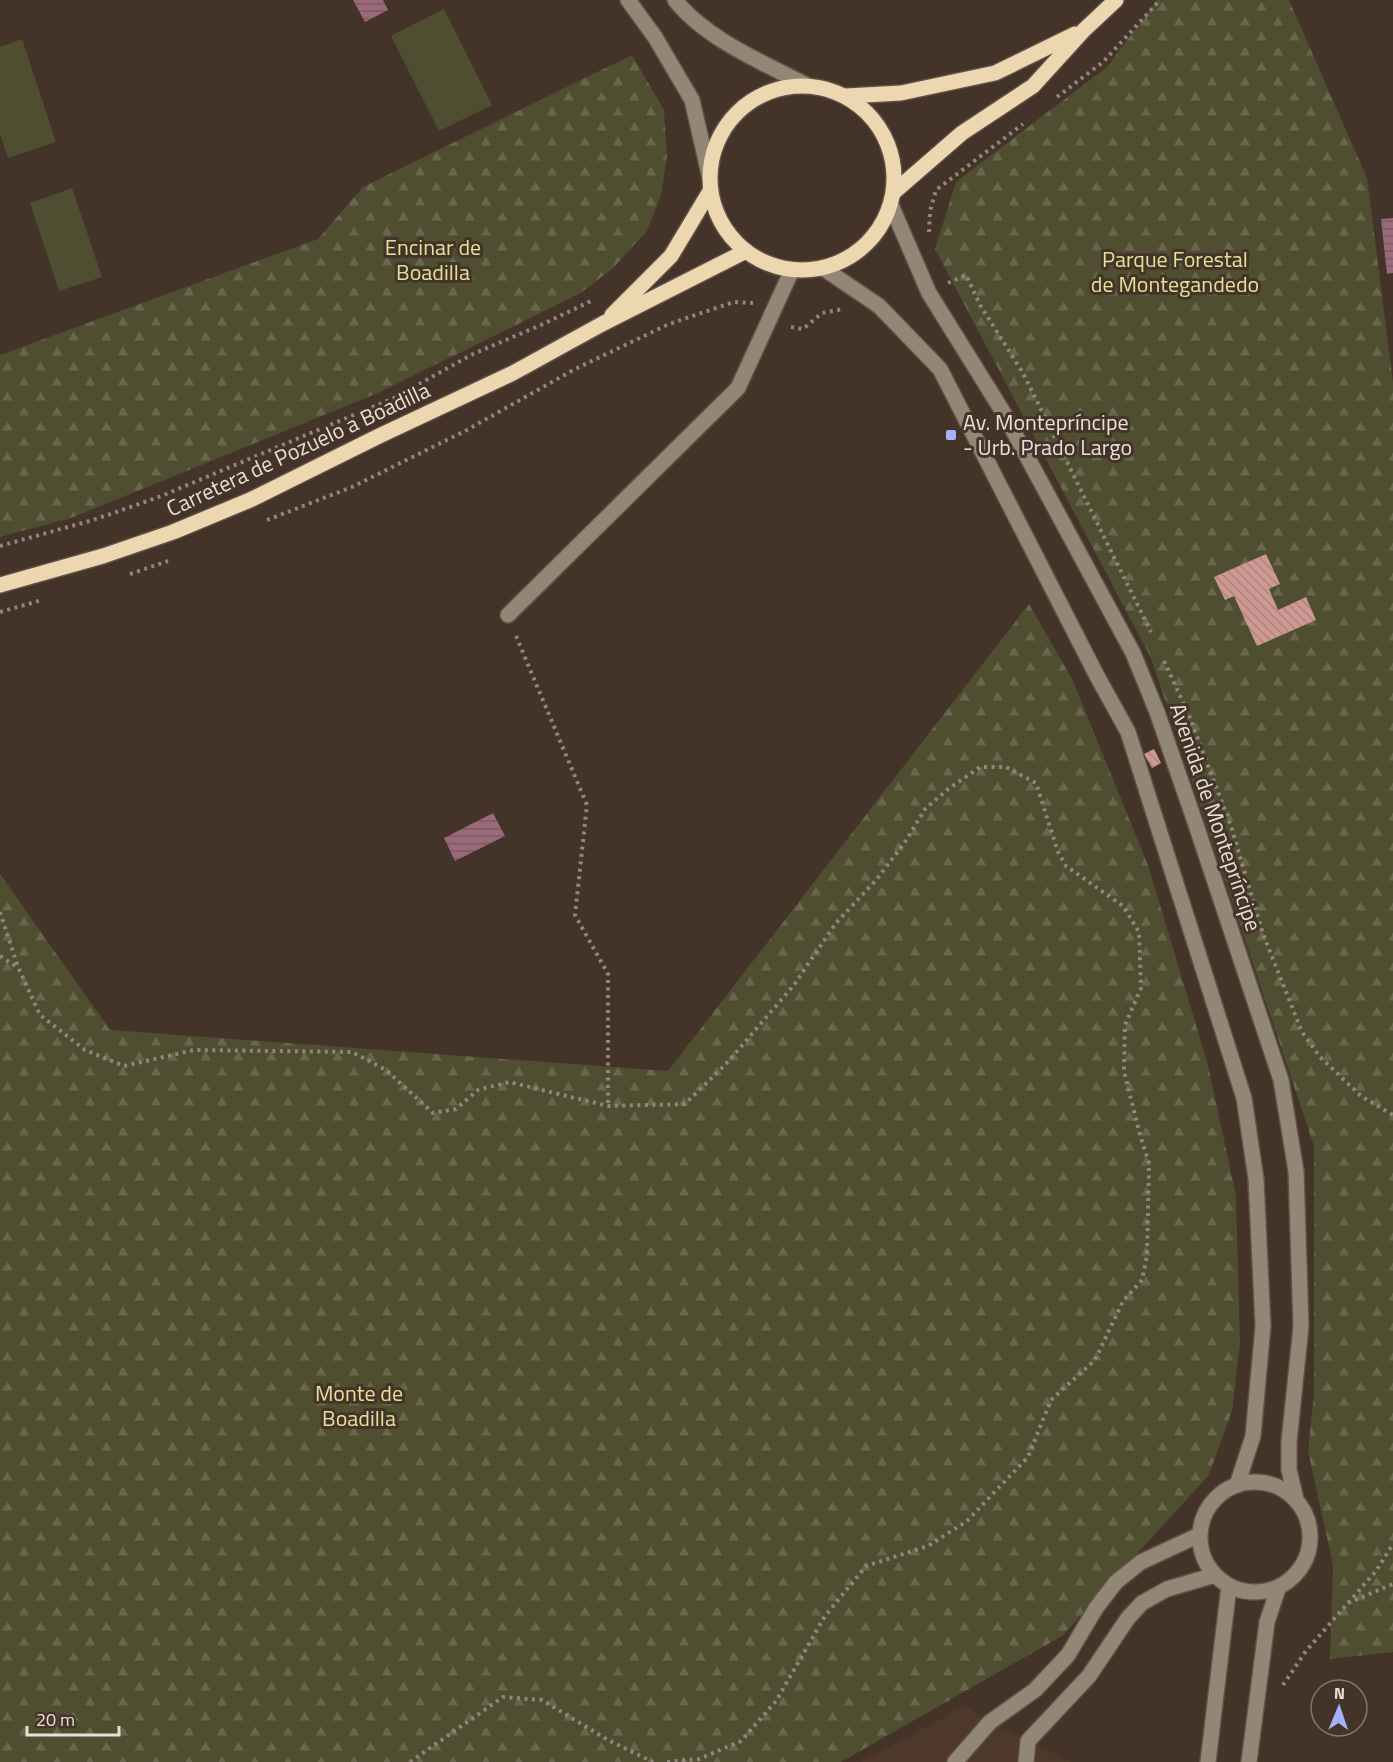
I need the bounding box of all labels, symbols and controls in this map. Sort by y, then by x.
park label: Encinar de Boadilla [385,230,481,289]
park label: Parque Forestal de Montegandedo [1091,242,1259,301]
street label: Carretera de Pozuelo a Boadilla [161,373,435,525]
place label: Av. Montepríncipe - Urb. Prado Largo [963,405,1132,464]
marker: Av. Montepríncipe - Urb. Prado Largo [944,428,958,442]
street label: Avenida de Montepríncipe [1161,698,1271,936]
park label: Monte de Boadilla [315,1376,403,1435]
north arrow [1309,1678,1369,1738]
text: N [1334,1681,1345,1705]
scale bar [27,1699,118,1737]
text: 20 m [36,1706,75,1733]

